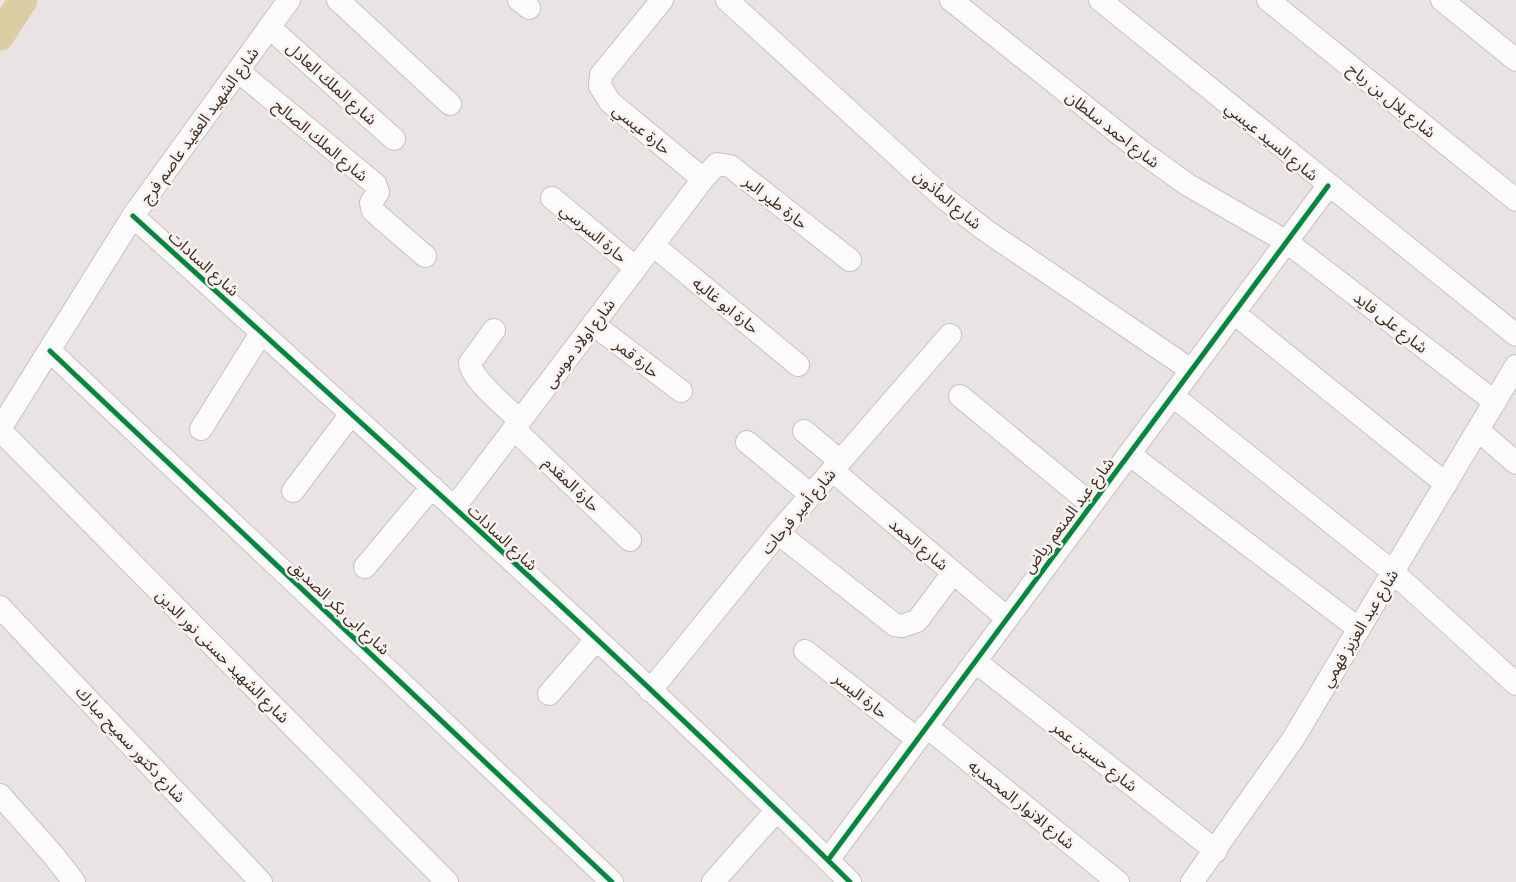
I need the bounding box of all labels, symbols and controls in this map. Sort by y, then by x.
street label: شارع الملك العادل [281,38,381,131]
street label: شارع الشهيد العقيد عاصم فرج [136,43,265,209]
street label: شارع بلال بن رباح [1342,59,1440,144]
street label: شارع احمد سلطان [1060,87,1163,174]
street label: شارع الملك الصالح [268,95,372,188]
street label: شارع السيد عيسي [1220,98,1322,187]
street label: حارة عيسي [607,100,674,161]
street label: شارع المأذون [908,166,985,235]
street label: حارة طير البر [739,171,812,233]
street label: حارة السرسي [555,200,631,269]
street label: شارع السادات [162,227,243,302]
street label: حارة ابو غاليه [689,273,763,338]
street label: شارع على فايد [1348,288,1431,359]
street label: شارع اولاد موسى [540,295,621,393]
street label: حارة قمر [609,334,663,382]
street label: حارة المقدم [537,453,604,518]
street label: شارع عبد المنعم رياض [1019,454,1121,579]
street label: شارع أمير فرحات [757,465,842,560]
street label: شارع السادات [462,500,541,577]
street label: شارع الحمد [884,514,952,577]
street label: شارع ابى بكر الصديق [284,556,394,661]
street label: شارع عبد العزيز فهمي [1317,566,1405,692]
street label: شارع الشهيد حسنى نور الدين [150,586,293,729]
street label: حارة اليسر [829,668,891,722]
street label: شارع دكتور سميح مبارك [70,682,189,808]
street label: شارع حسين عمر [1046,717,1141,798]
street label: شارع الانوار المحمديه [963,756,1079,855]

